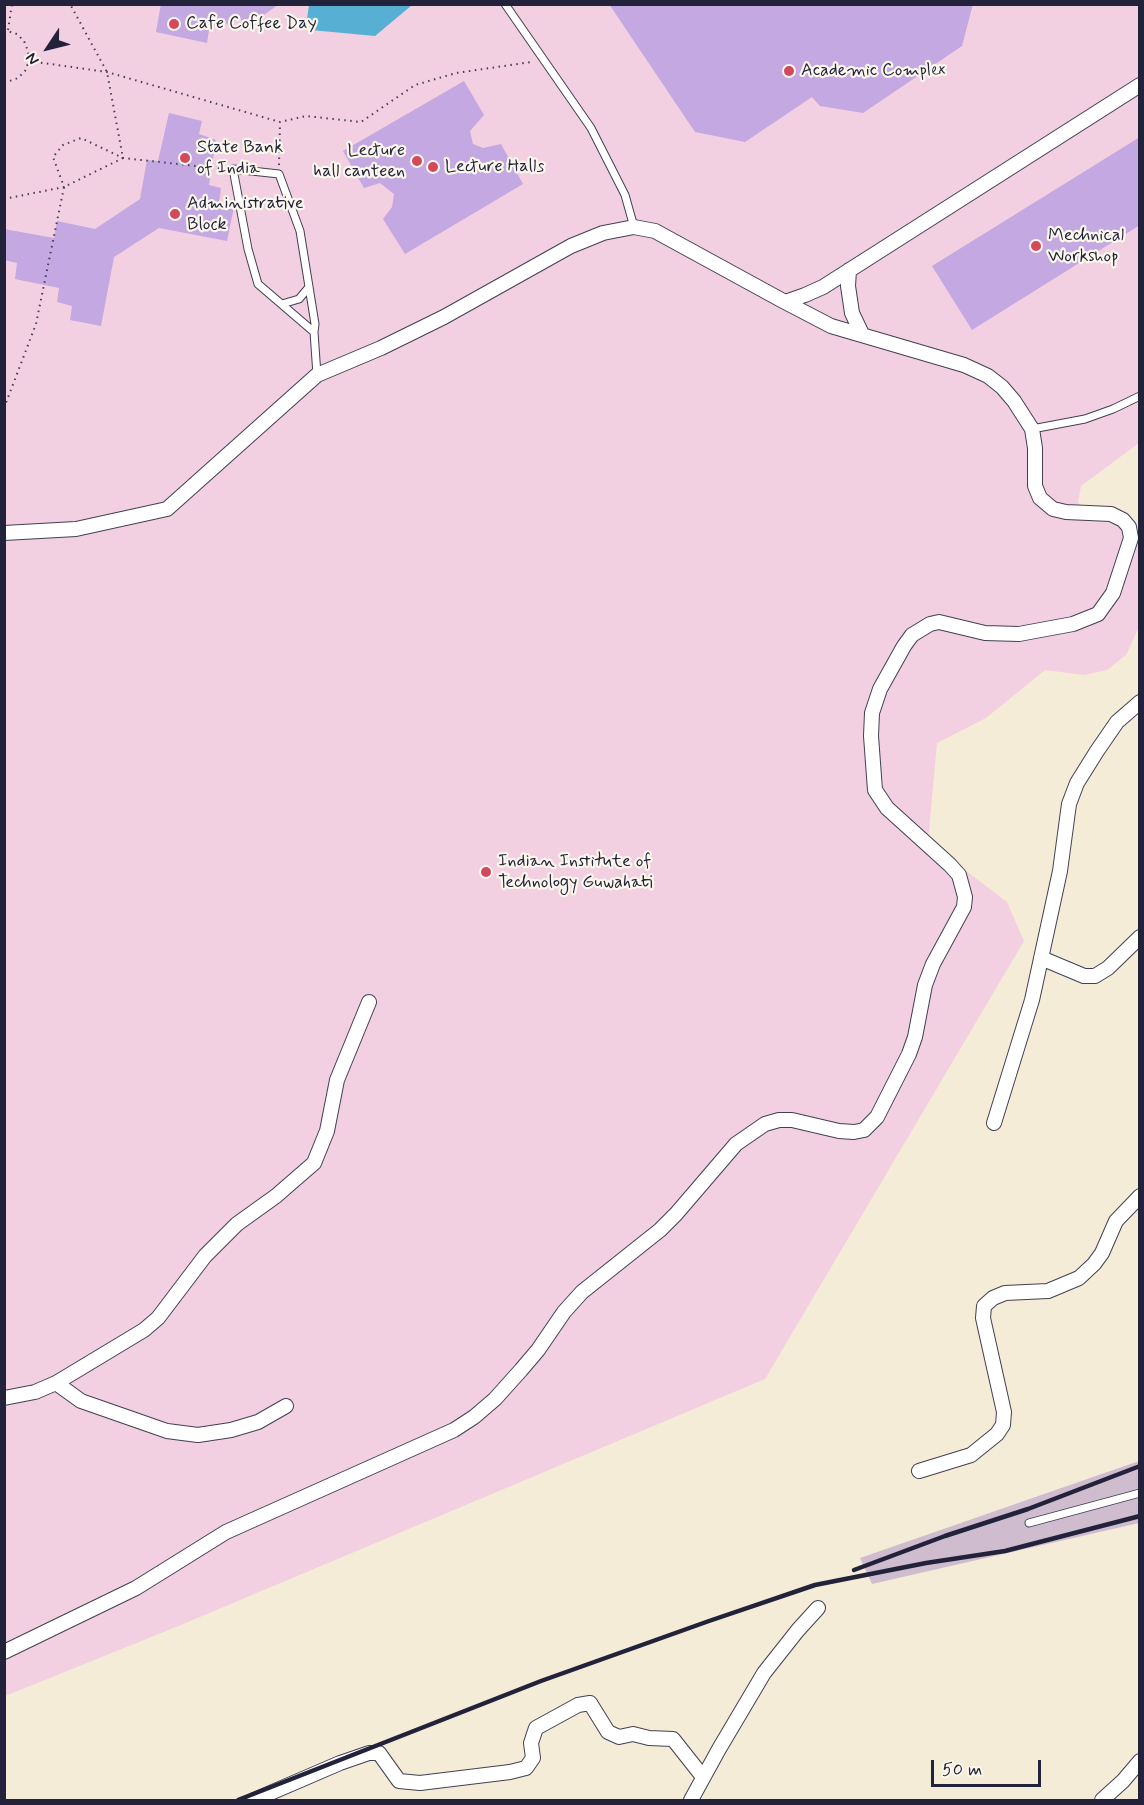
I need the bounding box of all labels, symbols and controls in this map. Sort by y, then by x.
place label: Cafe Coffee Day [186,13,317,35]
marker: Cafe Coffee Day [167,17,181,31]
north arrow [18,18,78,78]
text: N [21,48,45,69]
place label: Academic Complex [801,60,946,82]
marker: Academic Complex [782,64,796,78]
place label: State Bank of India [197,137,283,180]
place label: Lecture hall canteen [313,140,405,182]
marker: State Bank of India [178,151,192,165]
marker: Lecture hall canteen [410,154,424,168]
place label: Lecture Halls [445,156,544,178]
marker: Lecture Halls [426,160,440,174]
place label: Administrative Block [187,193,304,236]
marker: Administrative Block [168,207,182,221]
place label: Mechnical Workshop [1048,225,1124,268]
marker: Mechnical Workshop [1029,239,1043,253]
place label: Indian Institute of Technology Guwahati [498,851,653,894]
marker: Indian Institute of Technology Guwahati [479,865,493,879]
scale bar [934,1748,1044,1786]
text: 50 m [942,1758,982,1782]

